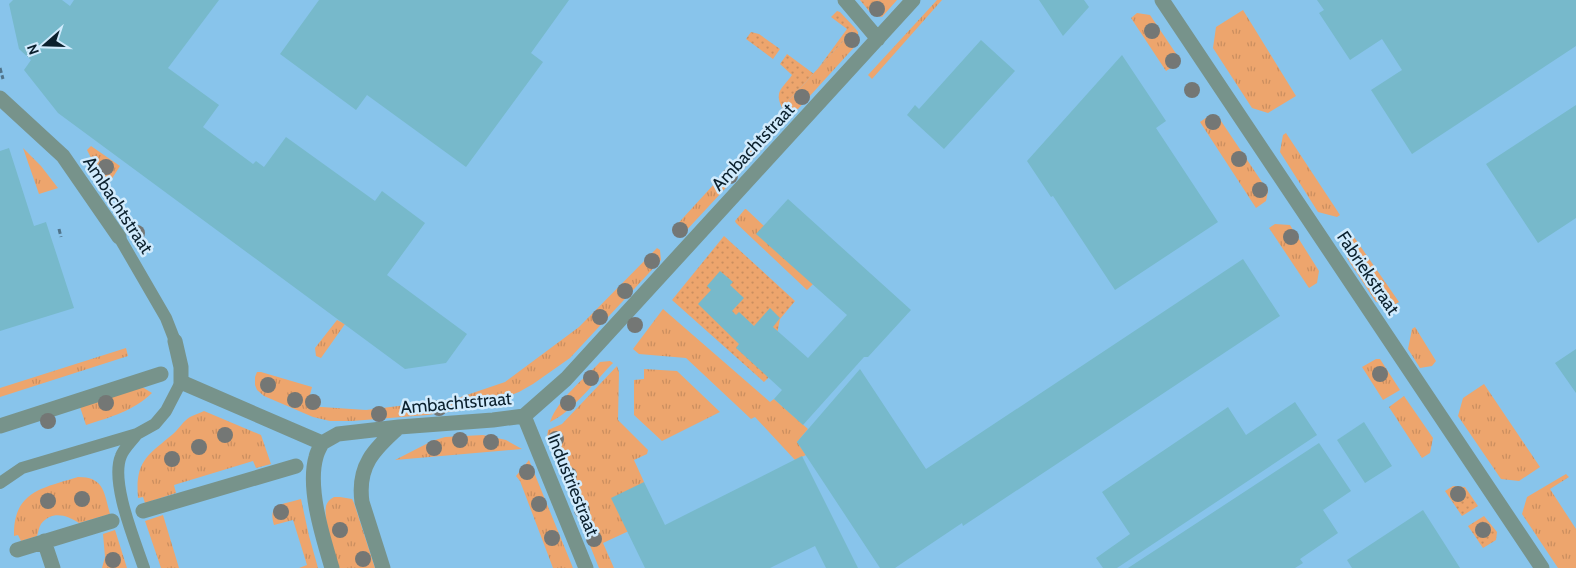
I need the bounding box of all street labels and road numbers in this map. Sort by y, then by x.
street label: Ambachtstraat [707,99,799,195]
street label: Ambachtstraat [78,152,158,258]
street label: Fabriekstraat [1332,227,1404,319]
street label: Ambachtstraat [399,387,513,419]
street label: Industriestraat [542,431,604,539]

